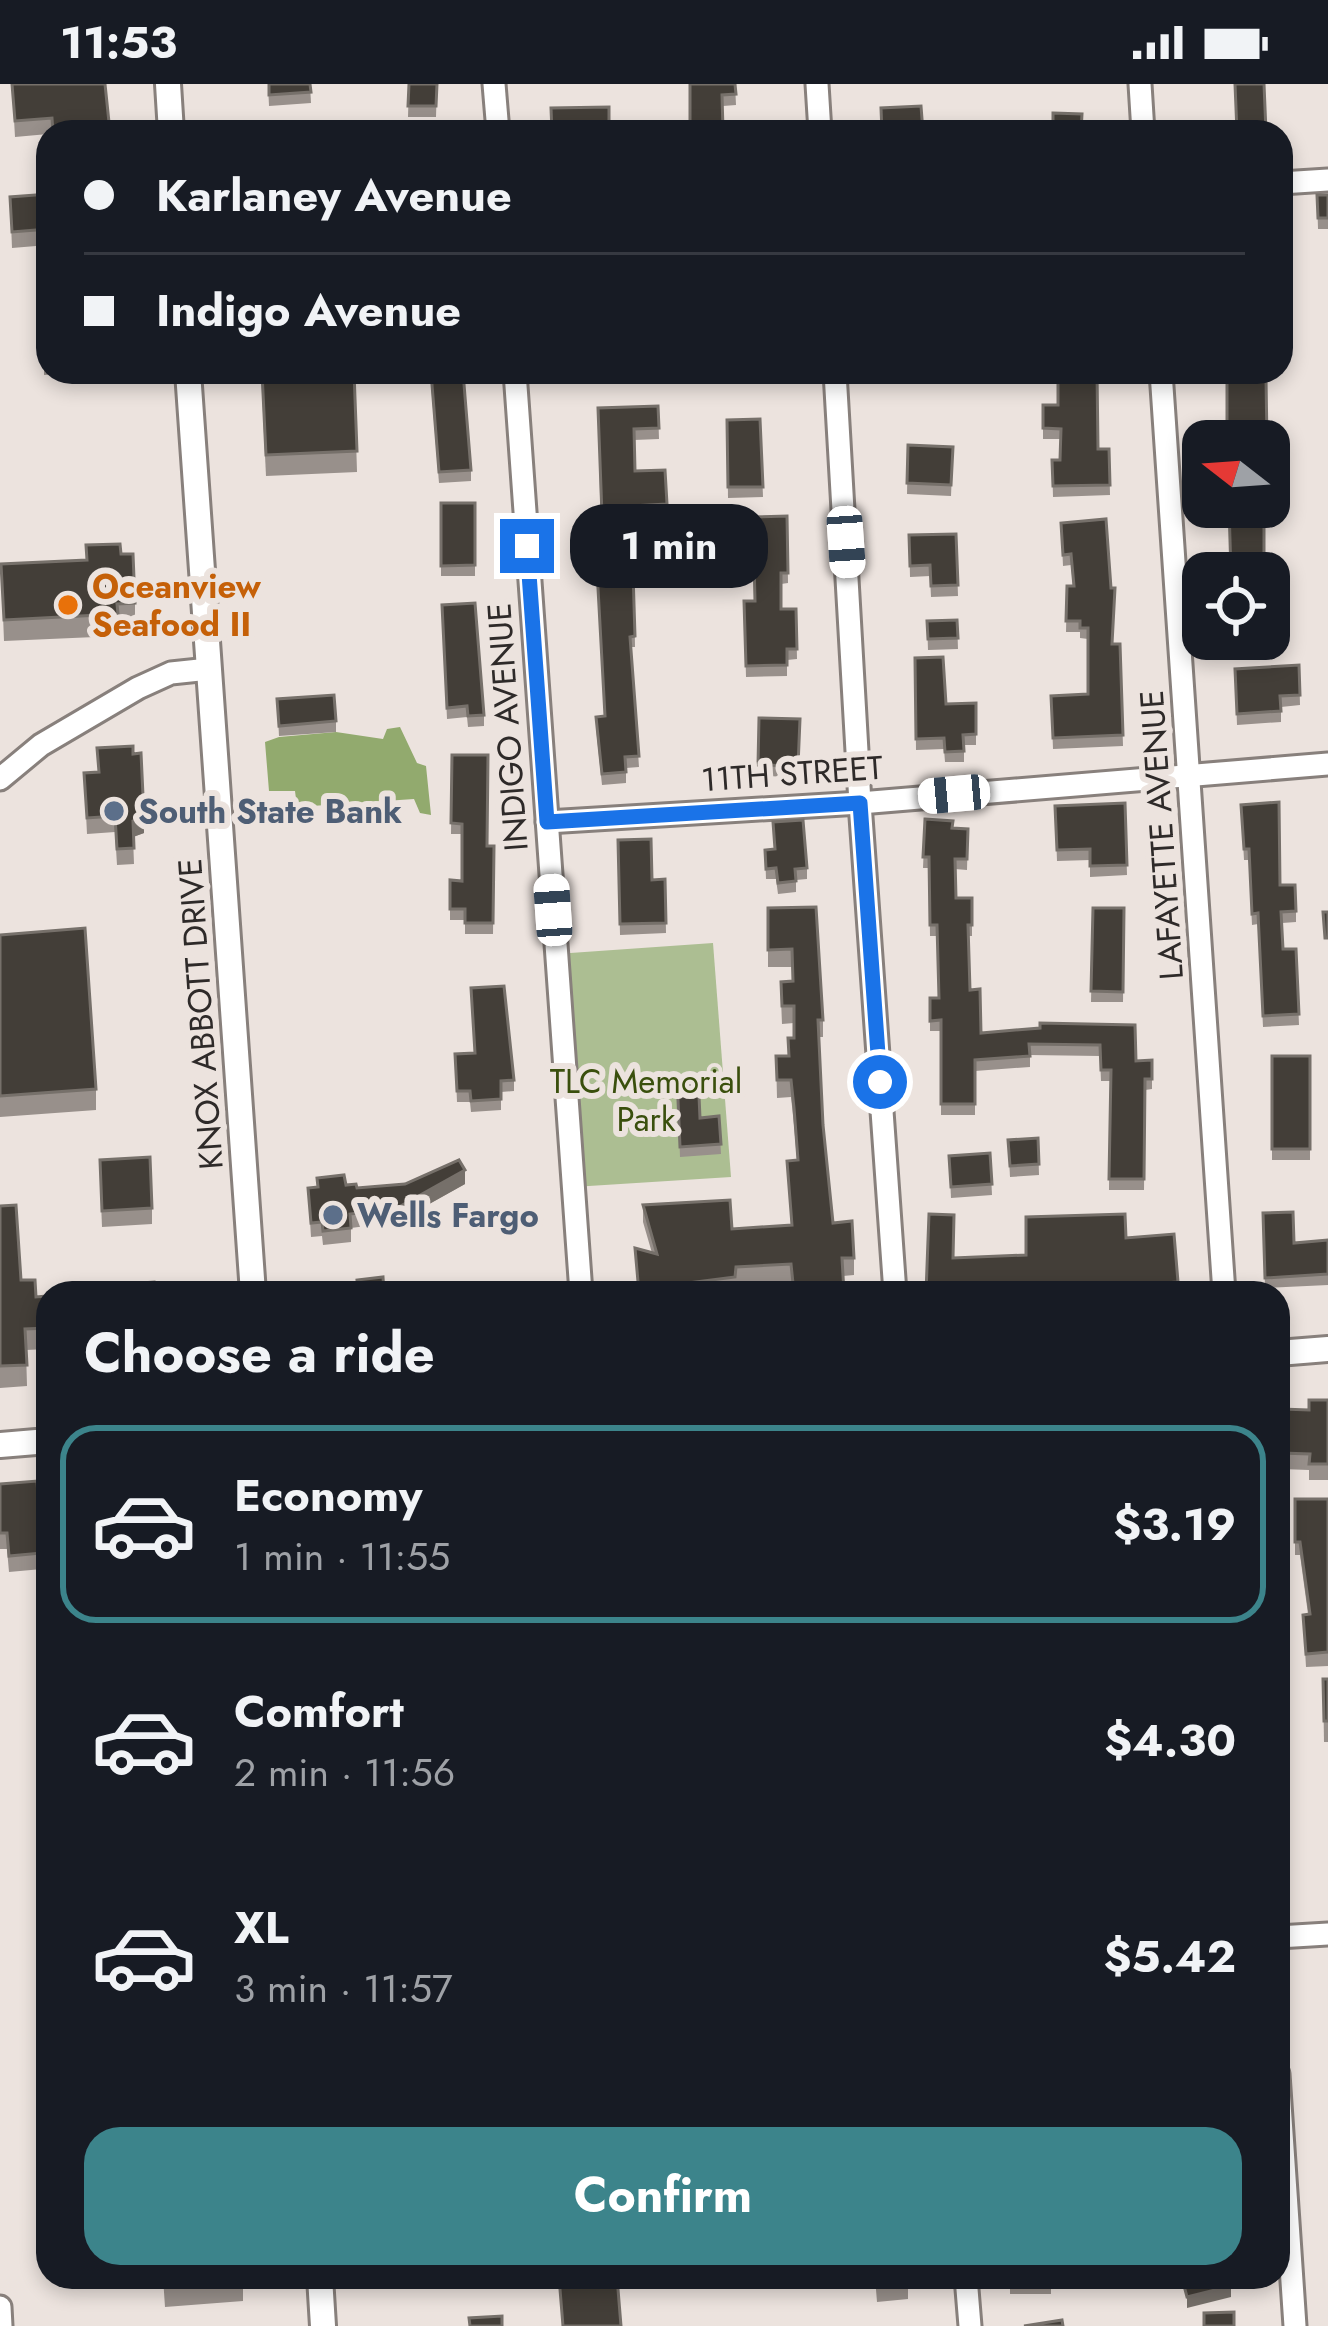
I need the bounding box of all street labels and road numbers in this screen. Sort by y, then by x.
street label: INDIGO AVENUE [475,601,540,853]
street label: LAFAYETTE AVENUE [1128,688,1195,981]
street label: 11TH STREET [700,744,885,803]
street label: KNOX ABBOTT DRIVE [166,857,235,1171]

